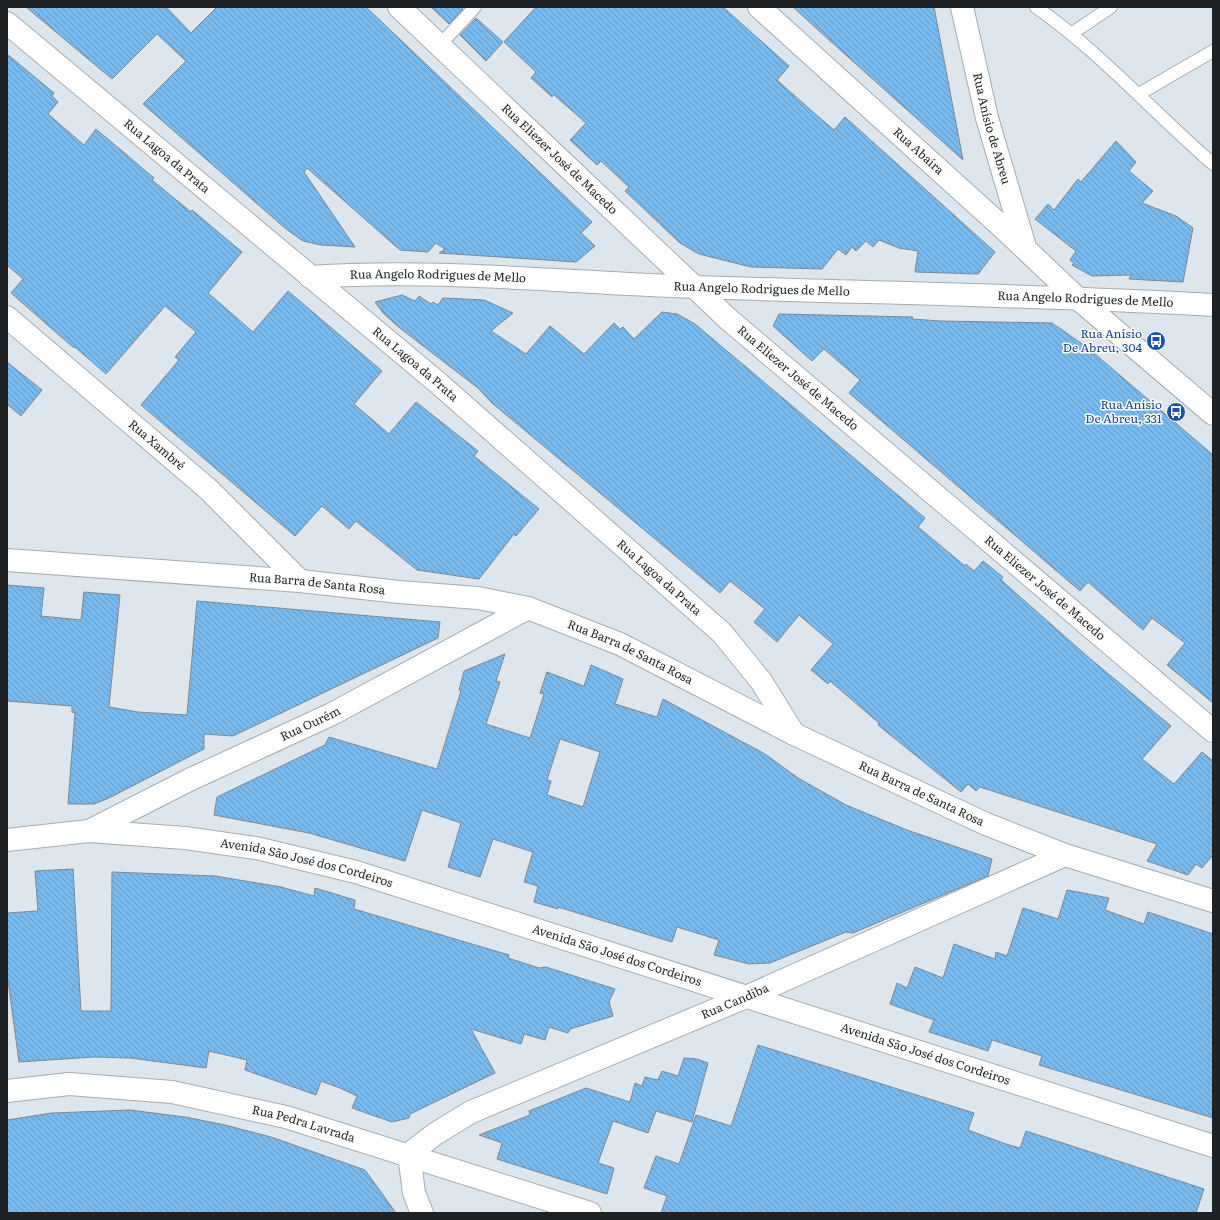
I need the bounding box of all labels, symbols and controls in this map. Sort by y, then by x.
street label: Rua Anísio de Abreu [969,71,1016,187]
street label: Rua Eliezer José de Macedo [498,99,622,218]
street label: Rua Lagoa da Prata [120,114,215,197]
street label: Rua Abaíra [890,123,949,179]
street label: Rua Angelo Rodrigues de Mello [349,264,527,286]
street label: Rua Angelo Rodrigues de Mello [673,276,850,300]
street label: Rua Angelo Rodrigues de Mello [997,286,1174,311]
street label: Rua Eliezer José de Macedo [734,321,863,434]
street label: Rua Lagoa da Prata [369,322,463,405]
place label: Rua Anísio De Abreu, 304 [1063,324,1142,356]
bus stop icon: Rua Anísio De Abreu, 304 [1145,330,1167,352]
place label: Rua Anísio De Abreu, 331 [1085,395,1162,427]
bus stop icon: Rua Anísio De Abreu, 331 [1165,401,1187,423]
street label: Rua Xambré [125,415,190,474]
street label: Rua Eliezer José de Macedo [981,530,1110,644]
street label: Rua Lagoa da Prata [613,534,706,619]
street label: Rua Barra de Santa Rosa [248,567,387,598]
street label: Rua Barra de Santa Rosa [565,614,697,689]
street label: Rua Ourém [277,701,344,745]
street label: Rua Barra de Santa Rosa [856,756,988,830]
street label: Avenida São José dos Cordeiros [219,833,396,891]
street label: Avenida São José dos Cordeiros [530,919,705,990]
street label: Rua Candiba [698,978,772,1023]
street label: Avenida São José dos Cordeiros [839,1018,1013,1089]
street label: Rua Pedra Lavrada [250,1100,358,1146]

